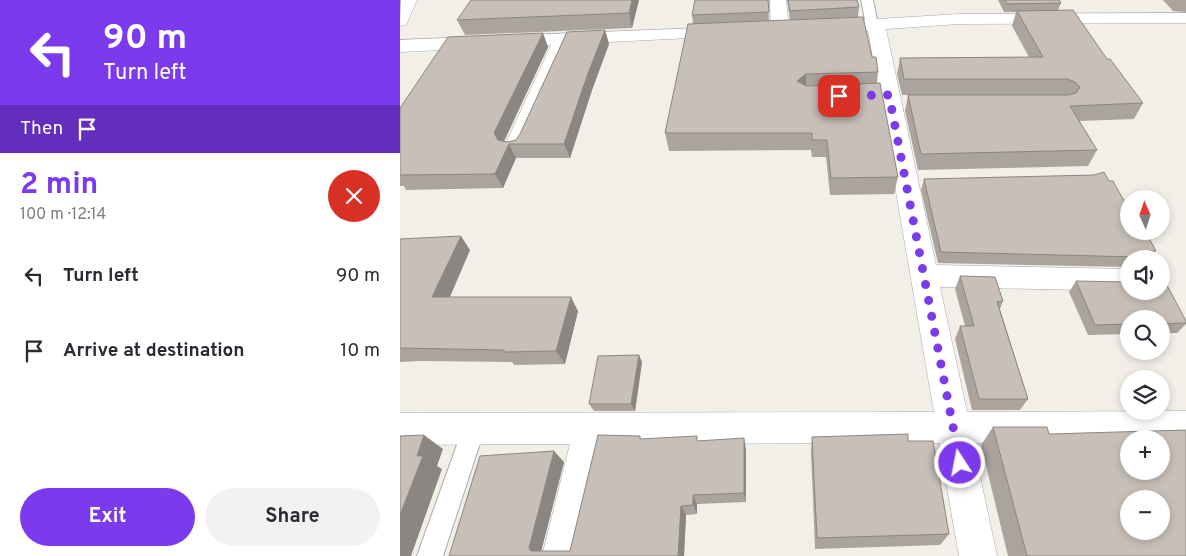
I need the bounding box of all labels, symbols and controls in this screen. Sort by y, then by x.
text: 90 m [103,17,187,61]
icon: left [20,20,85,85]
text: Turn left [103,60,186,87]
pin [818,75,860,117]
icon: arrive [825,82,853,110]
icon: arrive [73,115,101,143]
text: Then [20,117,63,141]
text: 2 min [20,167,98,204]
button: close [328,170,380,222]
north arrow [1120,190,1170,240]
map controls [1120,190,1170,540]
text: 100 m · 12:14 [20,205,106,225]
button: sound [1120,250,1170,300]
icon: left [20,262,48,290]
text: Turn left [63,264,139,288]
text: 90 m [336,264,380,288]
button: search [1120,310,1170,360]
icon: arrive [20,337,48,365]
text: Arrive at destination [63,339,244,363]
text: 10 m [340,339,380,363]
button: layers [1120,370,1170,420]
button: + [1120,430,1170,480]
position arrow [933,436,985,488]
button: Exit [20,488,195,546]
button: Share [205,488,380,546]
button: − [1120,490,1170,540]

